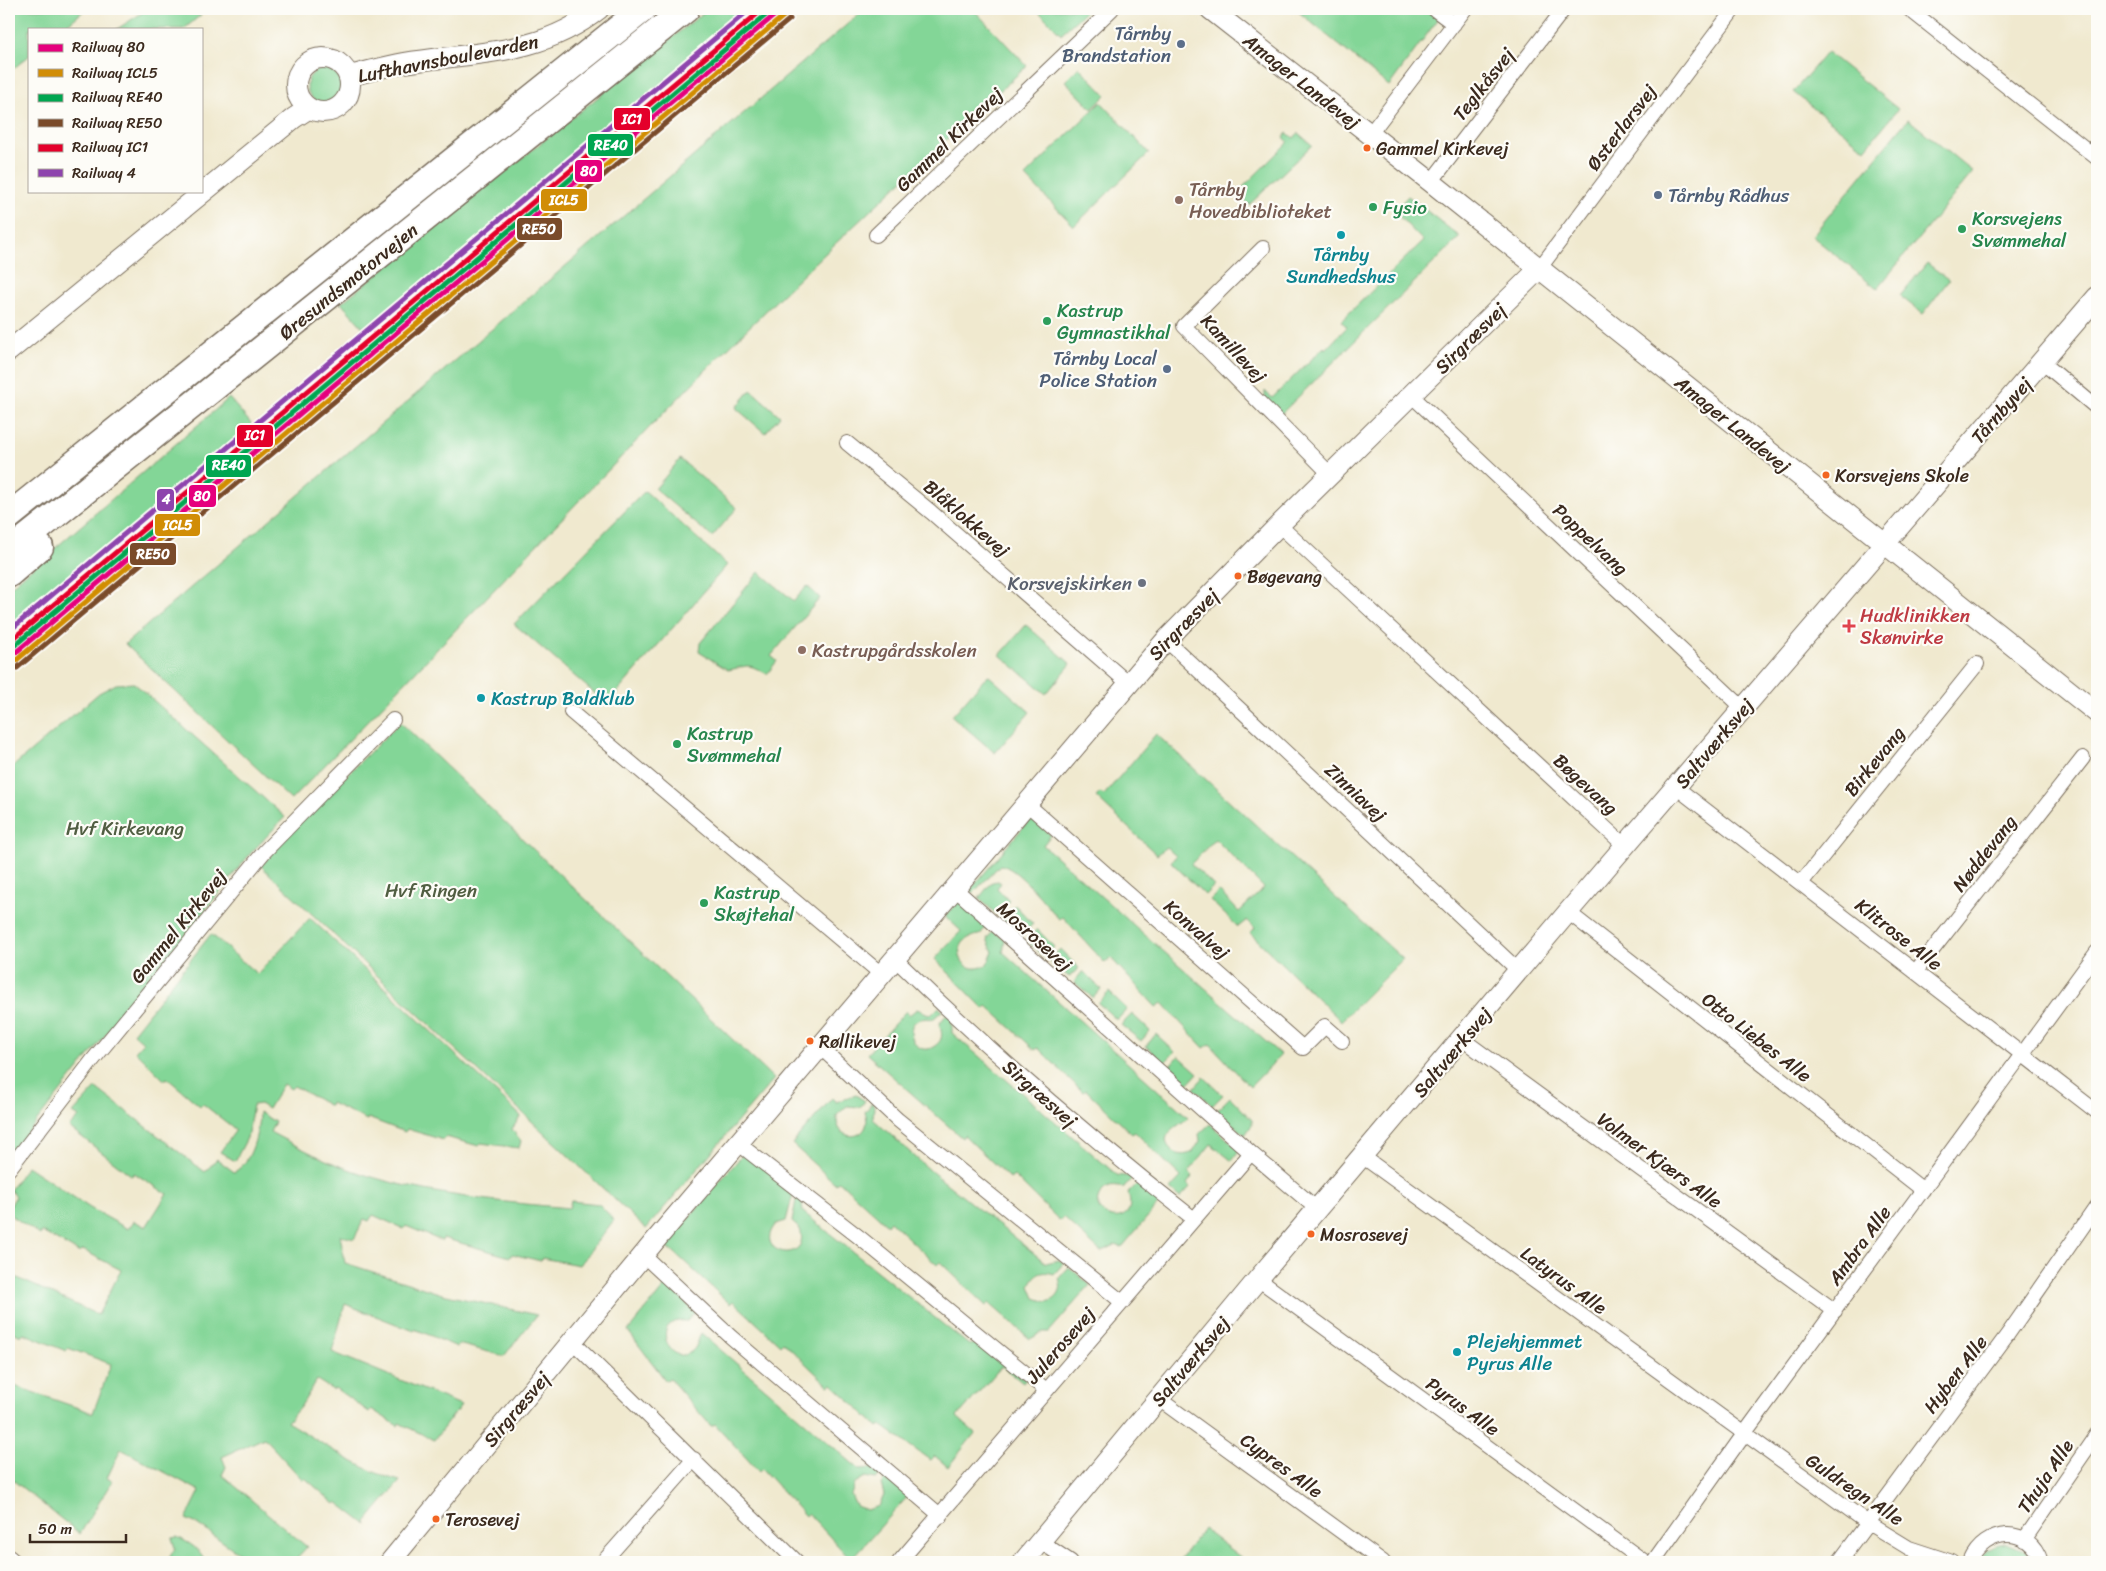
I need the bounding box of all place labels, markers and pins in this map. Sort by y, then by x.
place label: Tårnby Brandstation [1062,17,1171,72]
marker: Tårnby Brandstation [1175,38,1187,50]
place label: Gammel Kirkevej [1376,133,1509,165]
marker: Gammel Kirkevej [1362,143,1372,153]
place label: Tårnby Hovedbiblioteket [1189,173,1332,228]
place label: Tårnby Rådhus [1668,179,1790,212]
marker: Tårnby Rådhus [1652,189,1664,201]
place label: Fysio [1383,191,1427,224]
marker: Tårnby Hovedbiblioteket [1173,194,1185,206]
marker: Fysio [1367,201,1379,213]
place label: Korsvejens Svømmehal [1972,202,2067,257]
marker: Korsvejens Svømmehal [1956,223,1968,235]
marker: Tårnby Sundhedshus [1335,229,1347,241]
place label: Tårnby Sundhedshus [1286,238,1396,293]
place label: Kastrup Gymnastikhal [1057,294,1171,349]
marker: Kastrup Gymnastikhal [1041,315,1053,327]
place label: Tårnby Local Police Station [1039,342,1158,397]
marker: Tårnby Local Police Station [1161,363,1173,375]
place label: Korsvejens Skole [1835,460,1969,492]
marker: Korsvejens Skole [1821,470,1831,480]
place label: Bøgevang [1247,561,1322,593]
place label: Korsvejskirken [1007,567,1132,600]
marker: Bøgevang [1233,571,1243,581]
marker: Korsvejskirken [1136,577,1148,589]
place label: Hudklinikken Skønvirke [1860,599,1970,654]
marker: Hudklinikken Skønvirke [1842,619,1856,633]
place label: Kastrupgårdsskolen [812,634,977,667]
marker: Kastrupgårdsskolen [796,644,808,656]
place label: Kastrup Boldklub [491,682,635,715]
marker: Kastrup Boldklub [475,692,487,704]
place label: Kastrup Svømmehal [687,717,782,772]
marker: Kastrup Svømmehal [671,738,683,750]
place label: Kastrup Skøjtehal [714,876,795,931]
marker: Kastrup Skøjtehal [698,897,710,909]
place label: Røllikevej [819,1026,896,1058]
marker: Røllikevej [805,1036,815,1046]
place label: Mosrosevej [1320,1219,1408,1251]
marker: Mosrosevej [1306,1229,1316,1239]
place label: Plejehjemmet Pyrus Alle [1467,1325,1582,1380]
marker: Plejehjemmet Pyrus Alle [1451,1346,1463,1358]
place label: Terosevej [445,1504,520,1536]
marker: Terosevej [431,1514,441,1524]

